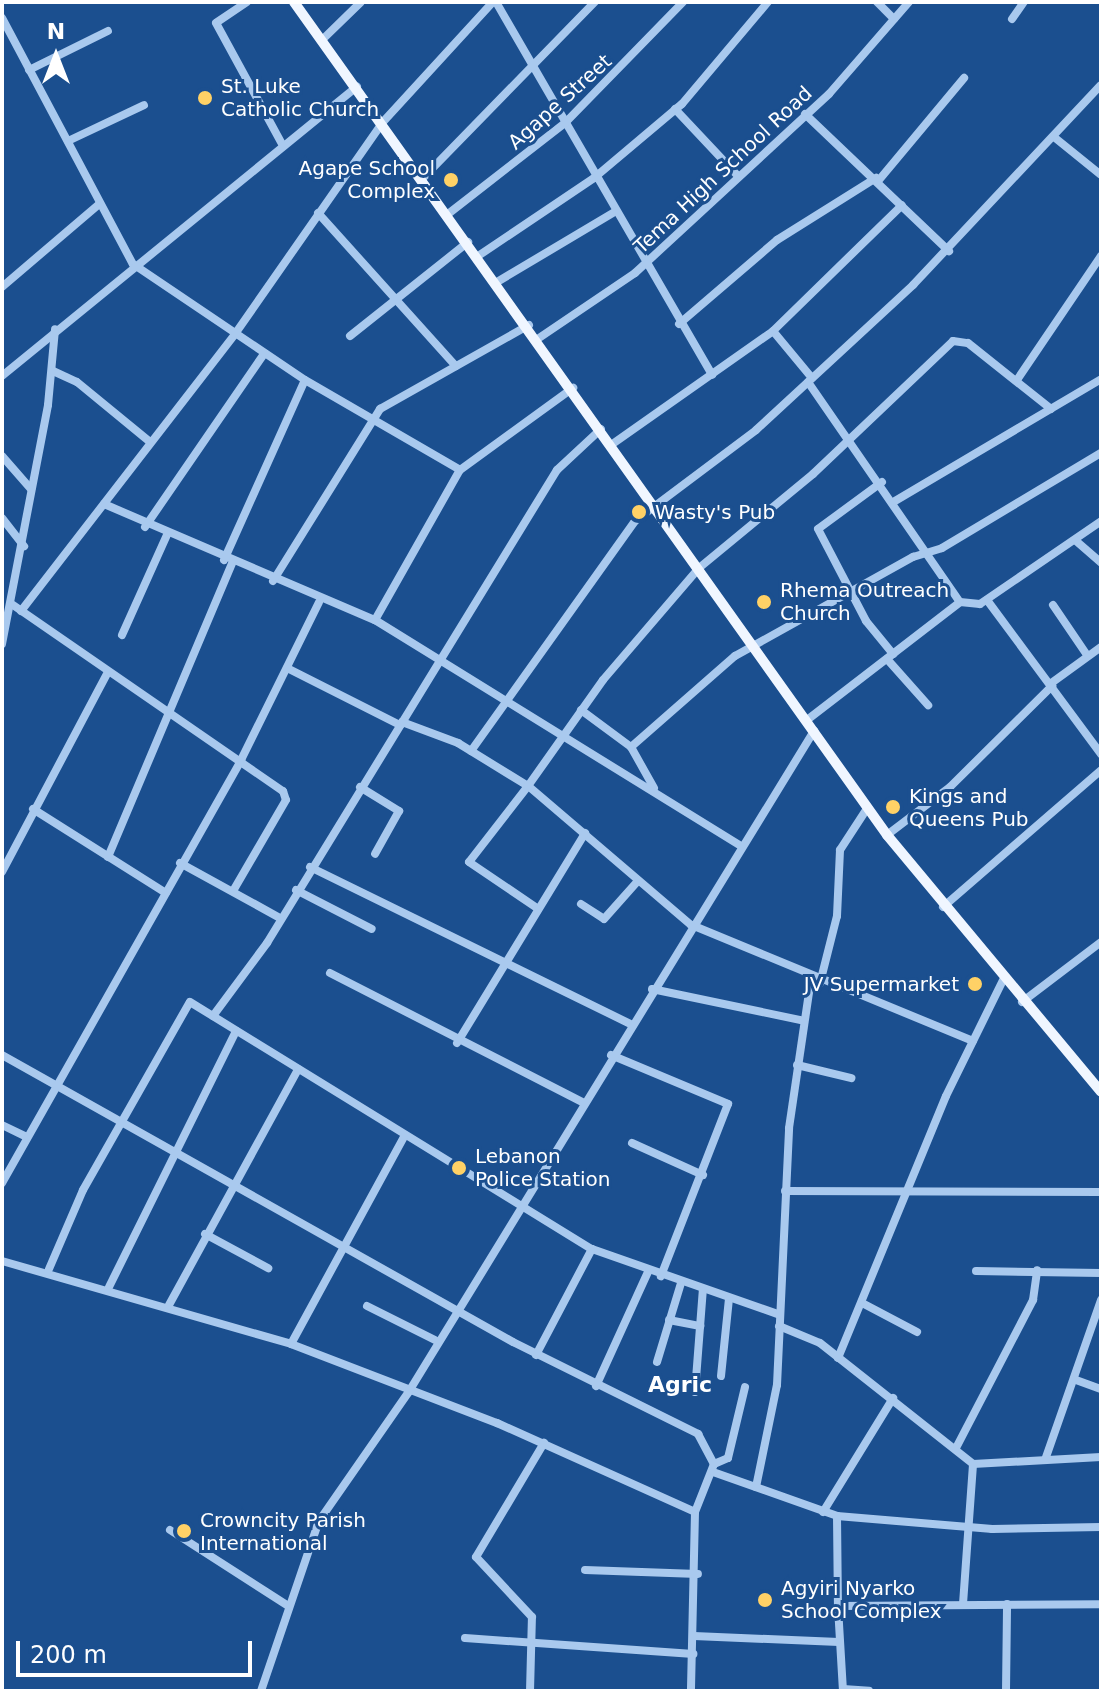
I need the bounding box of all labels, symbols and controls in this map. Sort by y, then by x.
north arrow [16,16,96,96]
text: N [47,19,65,44]
street label: Agape Street [503,49,617,155]
place label: St. Luke Catholic Church [221,74,379,121]
street label: Tema High School Road [629,81,817,259]
marker: St. Luke Catholic Church [196,89,214,107]
place label: Agape School Complex [299,156,435,203]
marker: Agape School Complex [442,171,460,189]
place label: Wasty's Pub [655,500,775,524]
marker: Wasty's Pub [630,503,648,521]
place label: Rhema Outreach Church [780,578,949,625]
marker: Rhema Outreach Church [755,593,773,611]
place label: Kings and Queens Pub [909,784,1029,831]
marker: Kings and Queens Pub [884,798,902,816]
place label: JV Supermarket [804,972,959,996]
marker: JV Supermarket [966,975,984,993]
place label: Lebanon Police Station [475,1144,610,1191]
marker: Lebanon Police Station [450,1159,468,1177]
district label: Agric [648,1372,712,1398]
place label: Crowncity Parish International [200,1508,366,1555]
marker: Crowncity Parish International [175,1522,193,1540]
place label: Agyiri Nyarko School Complex [781,1576,941,1623]
marker: Agyiri Nyarko School Complex [756,1591,774,1609]
scale bar [20,1625,256,1675]
text: 200 m [30,1641,107,1669]

